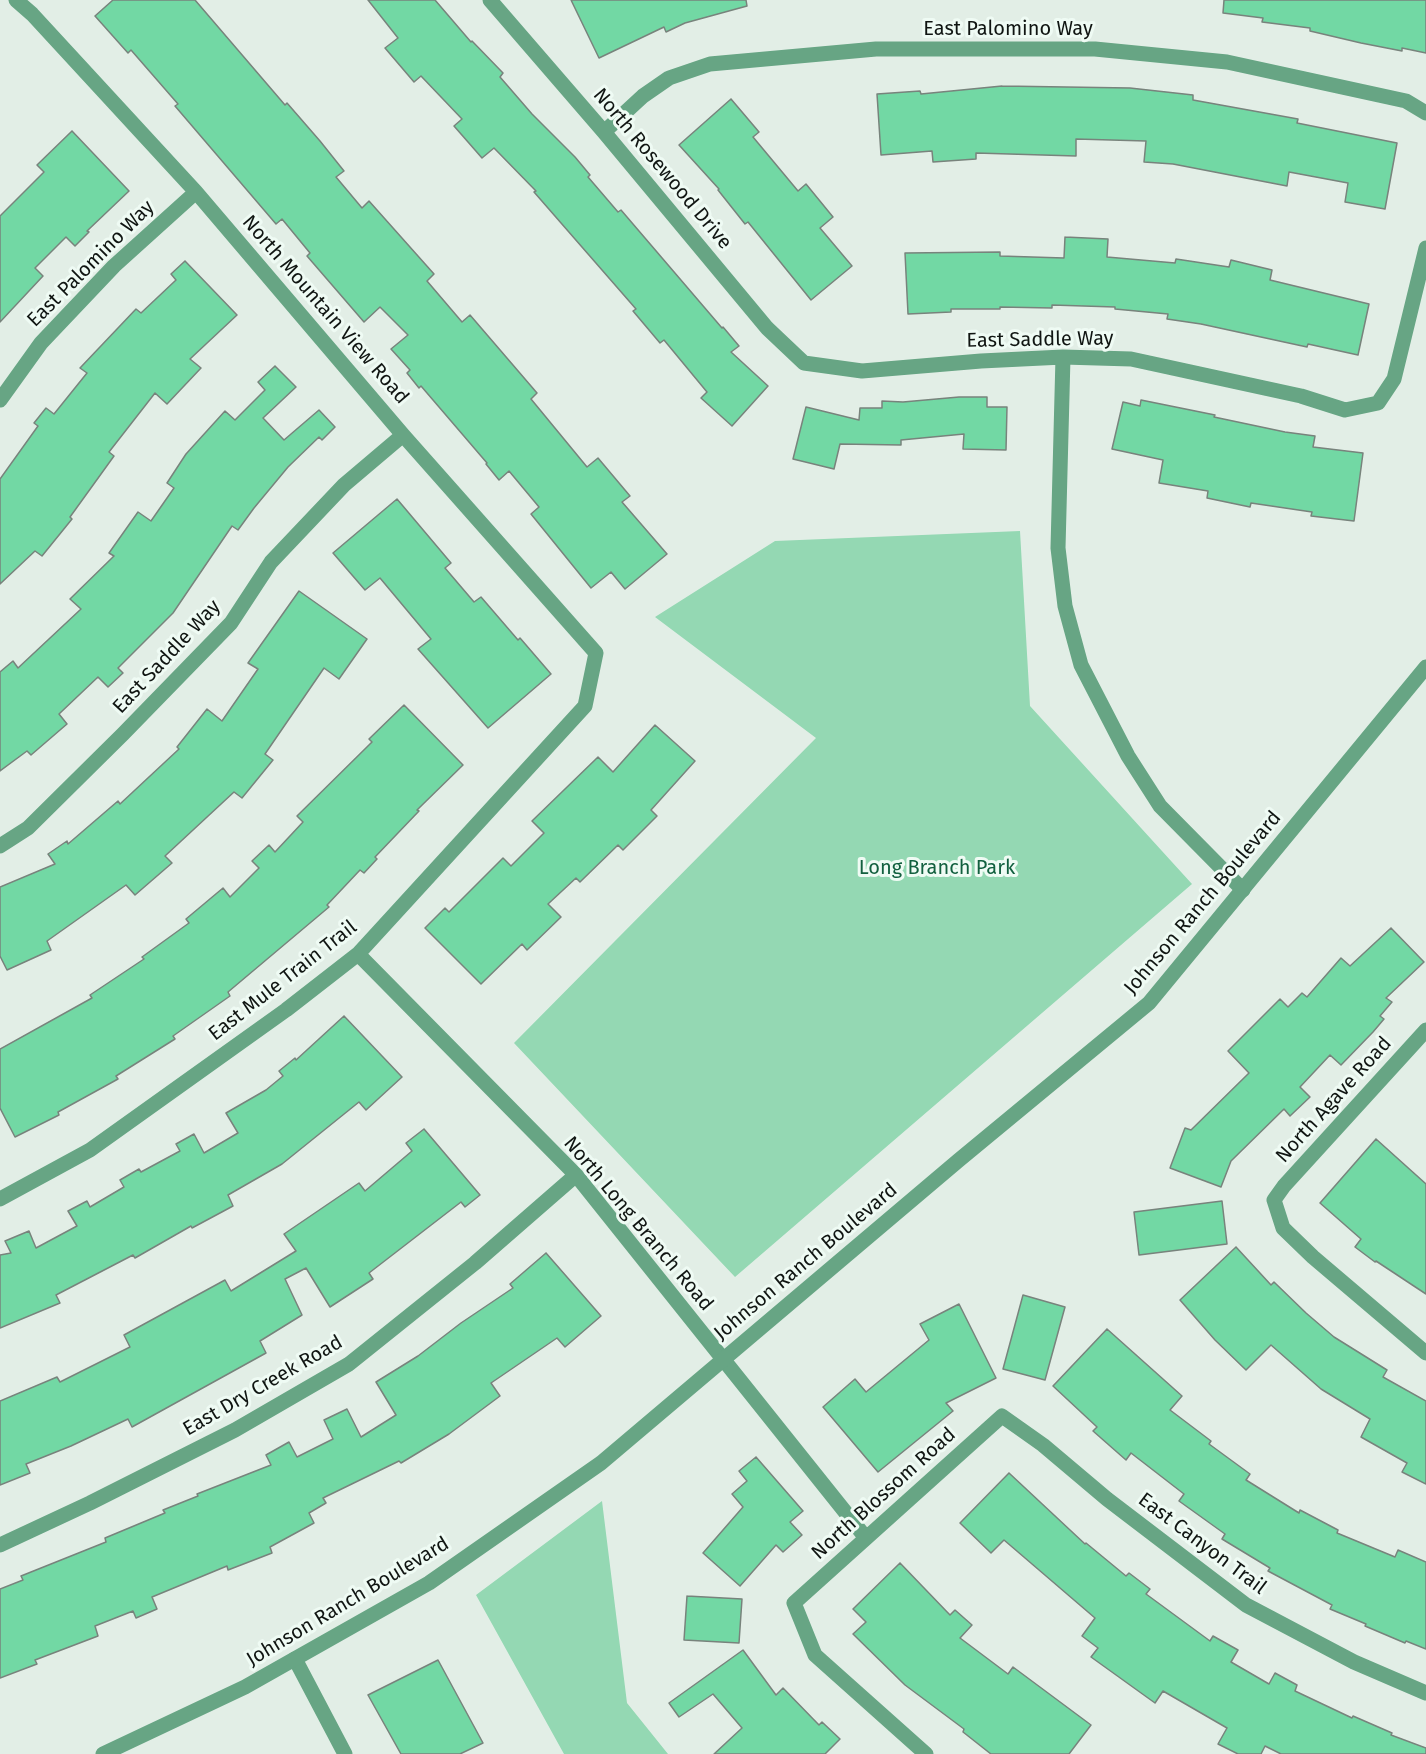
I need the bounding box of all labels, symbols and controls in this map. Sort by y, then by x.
street label: East Palomino Way [923,17,1093,41]
street label: North Rosewood Drive [588,84,736,254]
street label: East Palomino Way [23,196,159,332]
street label: North Mountain View Road [237,211,413,409]
street label: East Saddle Way [966,327,1114,353]
street label: East Saddle Way [108,595,226,719]
street label: Johnson Ranch Boulevard [1119,806,1287,1000]
park label: Long Branch Park [859,856,1015,880]
street label: East Mule Train Trail [204,916,362,1046]
street label: North Agave Road [1271,1032,1397,1168]
street label: North Long Branch Road [558,1132,718,1316]
street label: Johnson Ranch Boulevard [709,1178,903,1346]
street label: East Dry Creek Road [179,1331,347,1441]
street label: North Blossom Road [807,1423,961,1565]
street label: East Canyon Trail [1133,1488,1271,1600]
street label: Johnson Ranch Boulevard [242,1532,454,1672]

